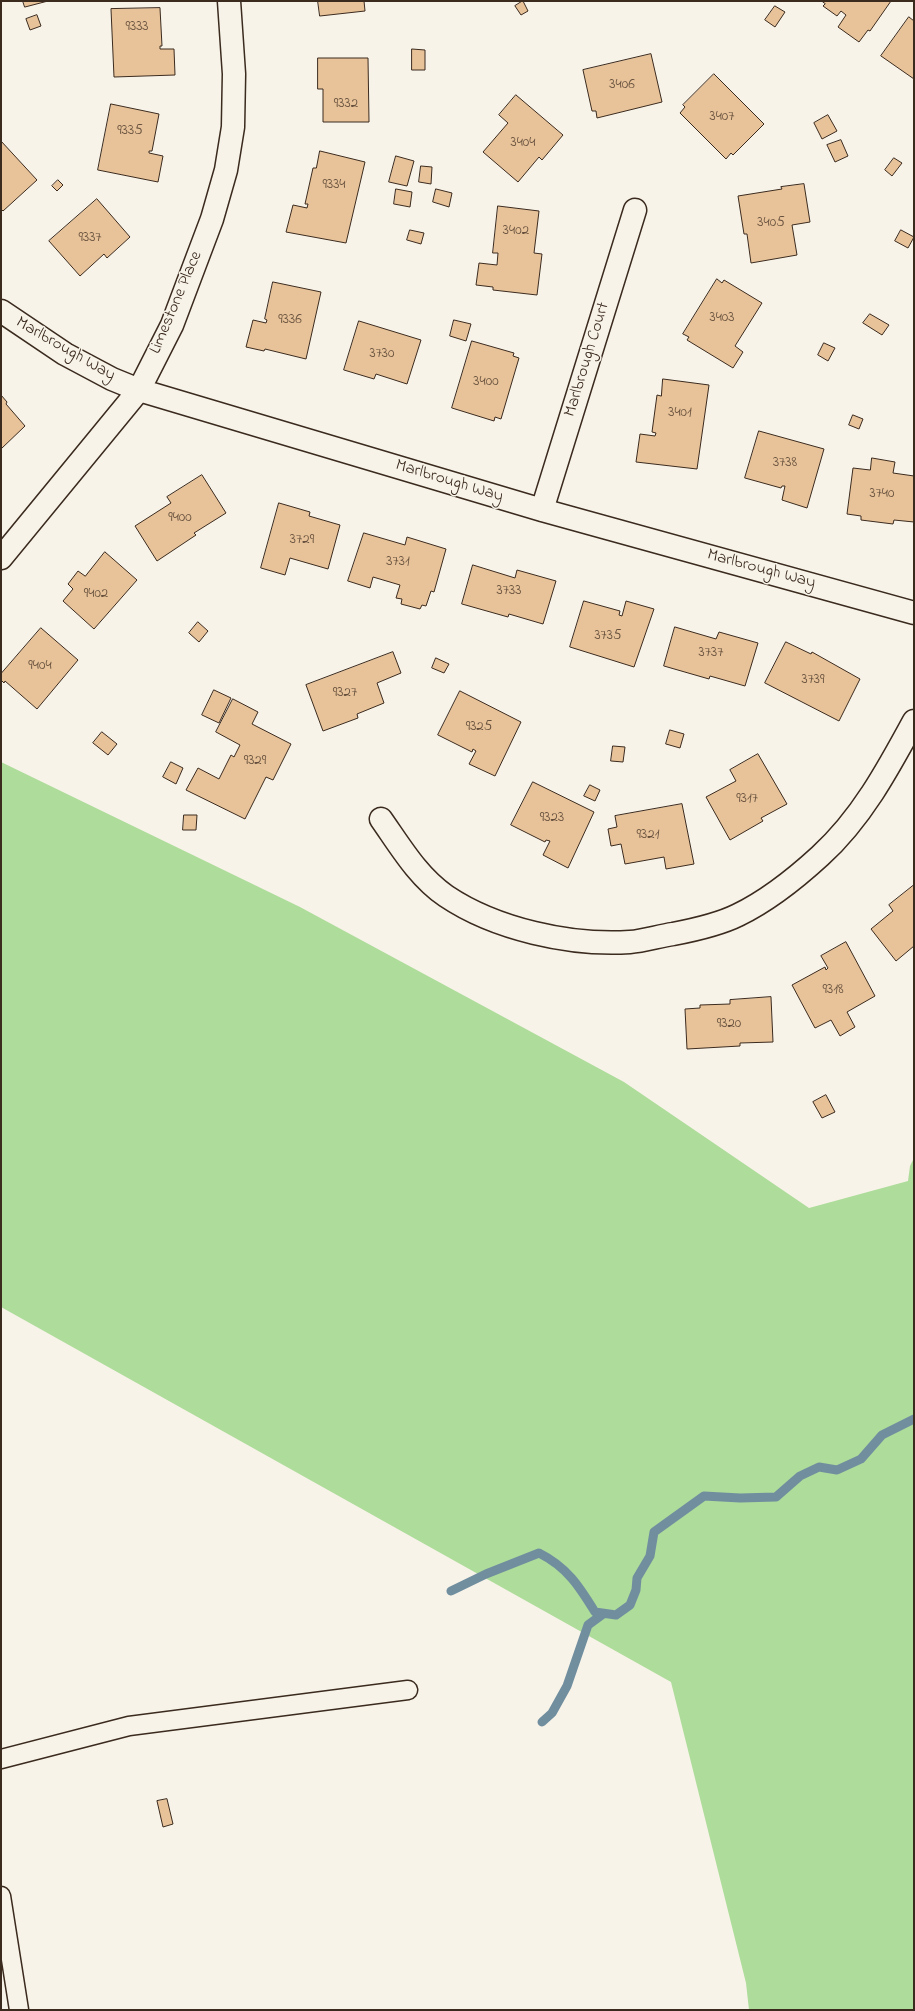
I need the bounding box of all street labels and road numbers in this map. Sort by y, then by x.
street label: Limestone Place [146,249,208,357]
street label: Marlbrough Court [561,300,615,420]
street label: Marlbrough Way [12,313,118,387]
street label: Marlbrough Way [393,456,505,508]
street label: Marlbrough Way [705,546,817,594]

